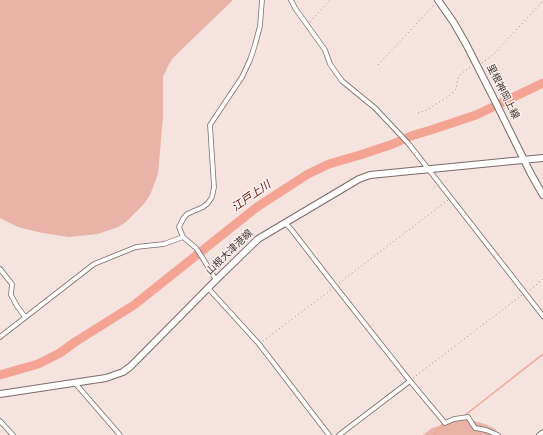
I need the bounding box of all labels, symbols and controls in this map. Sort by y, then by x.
street label: 里根神岡上線 [483,63,521,121]
water label: 江戸上川 [230,179,274,215]
street label: 山根大津港線 [204,228,256,278]

